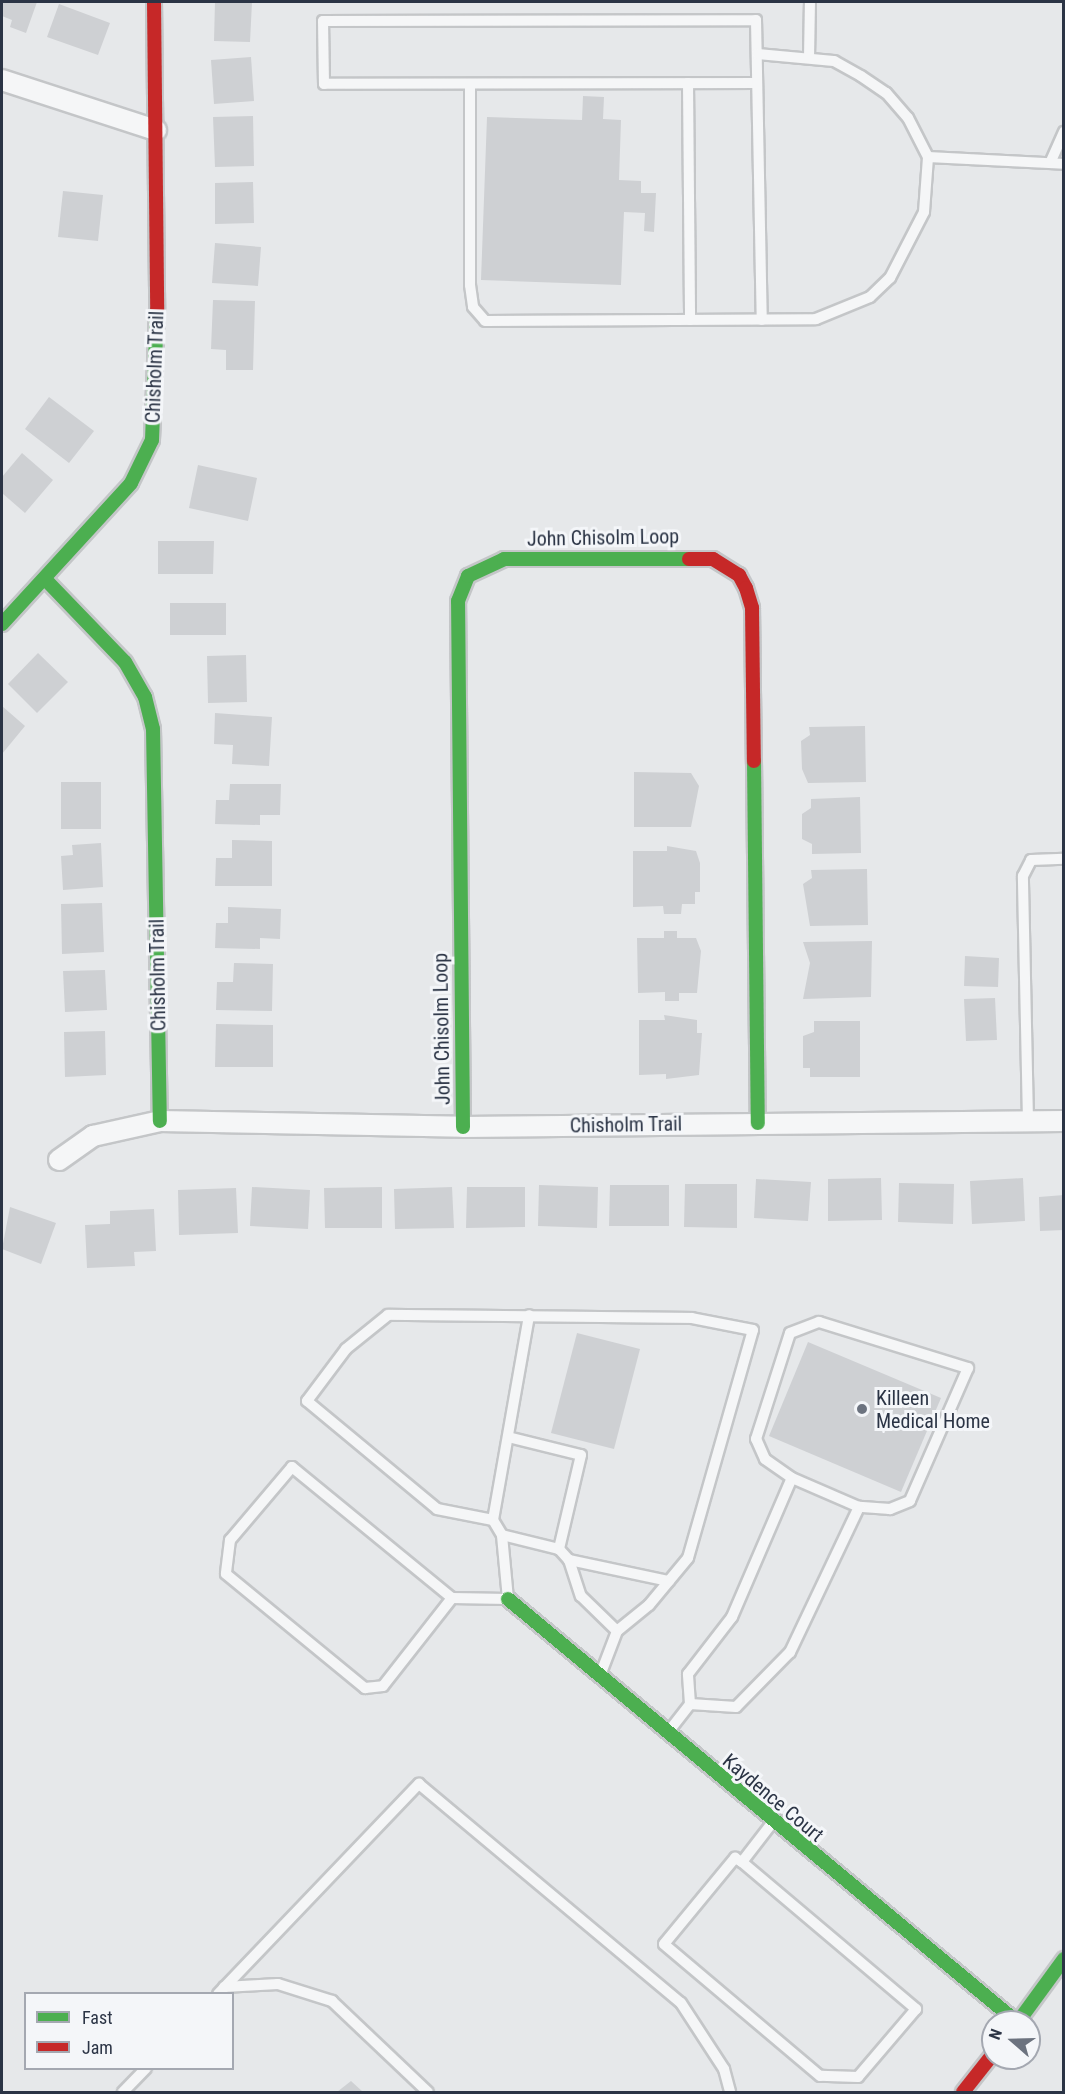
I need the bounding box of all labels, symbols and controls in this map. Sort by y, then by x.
street label: Chisholm Trail [141,310,169,424]
street label: John Chisolm Loop [527,525,679,551]
street label: Chisholm Trail [145,918,171,1032]
street label: John Chisolm Loop [429,953,455,1105]
street label: Chisholm Trail [569,1112,683,1138]
place label: Killeen Medical Home [876,1386,990,1433]
marker: Killeen Medical Home [853,1400,871,1418]
street label: Kaydence Court [718,1749,828,1847]
legend [24,1992,234,2070]
text: Fast [82,2007,113,2028]
north arrow [981,2010,1041,2070]
text: N [985,2027,1006,2042]
text: Jam [82,2037,113,2058]

